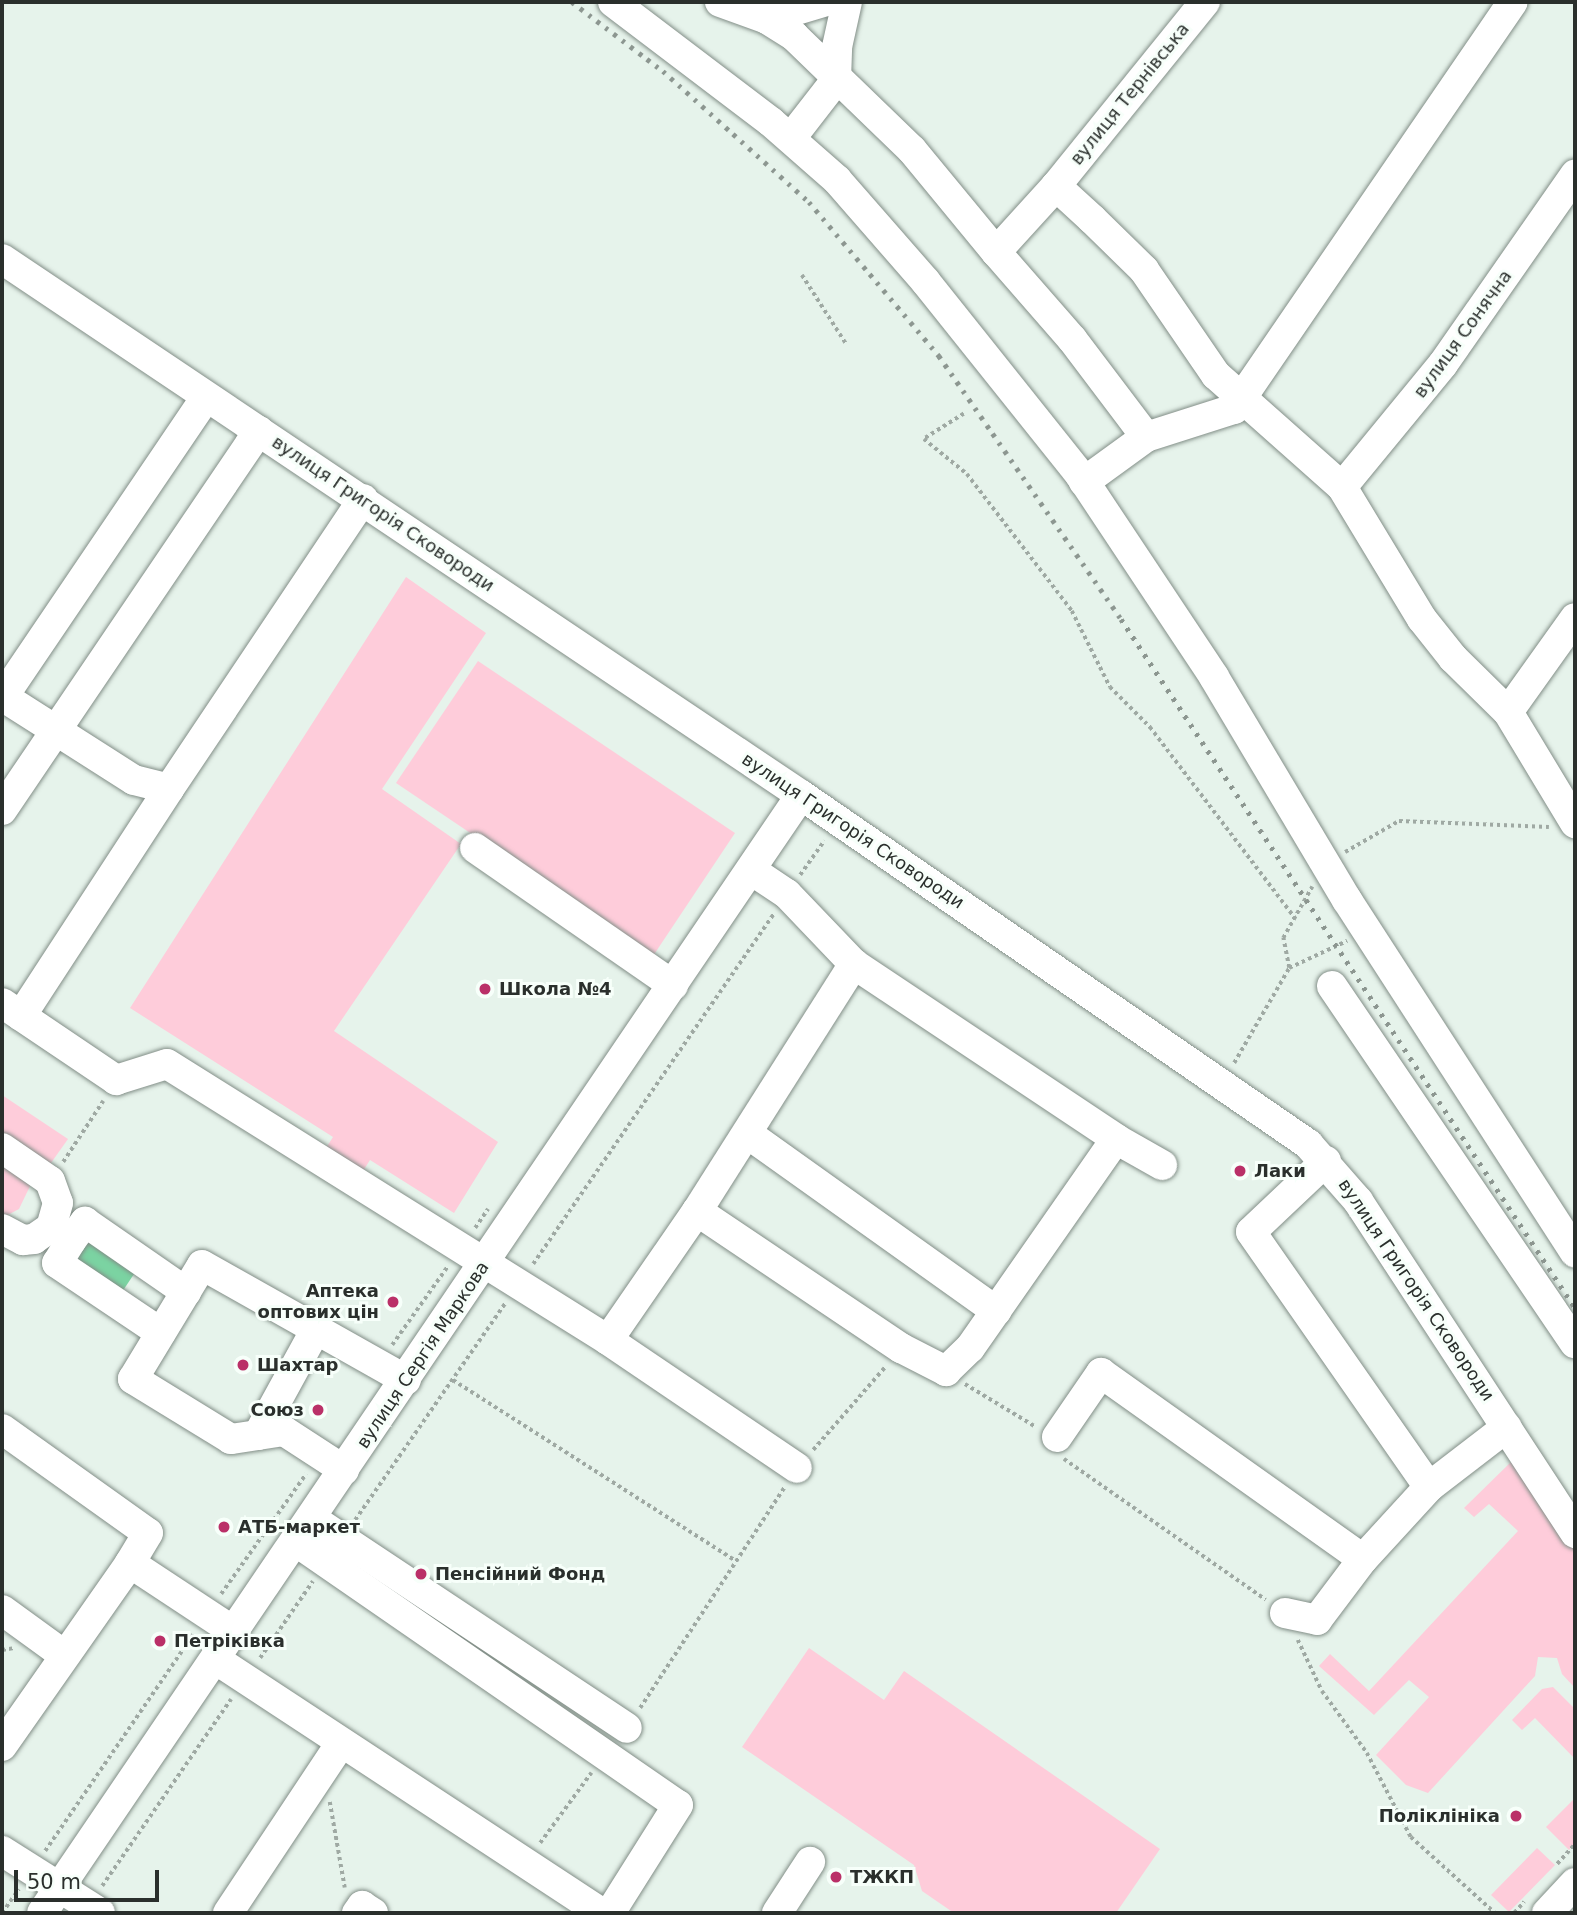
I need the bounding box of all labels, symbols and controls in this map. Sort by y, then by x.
street label: вулиця Тернівська [1066,19,1194,169]
street label: вулиця Сонячна [1409,266,1517,402]
street label: вулиця Григорія Сковороди [268,431,498,597]
street label: вулиця Григорія Сковороди [738,748,968,914]
place label: Школа №4 [499,978,612,1000]
marker: Школа №4 [477,981,493,997]
place label: Лаки [1254,1160,1306,1182]
marker: Лаки [1232,1163,1248,1179]
street label: вулиця Григорія Сковороди [1333,1175,1499,1405]
street label: вулиця Сергія Маркова [352,1257,494,1453]
place label: Аптека оптових цін [258,1281,379,1324]
marker: Аптека оптових цін [385,1294,401,1310]
place label: Шахтар [257,1354,338,1376]
marker: Шахтар [235,1357,251,1373]
place label: Союз [250,1399,304,1421]
marker: Союз [310,1402,326,1418]
place label: АТБ-маркет [238,1516,360,1538]
marker: АТБ-маркет [216,1519,232,1535]
place label: Пенсійний Фонд [435,1563,605,1585]
marker: Пенсійний Фонд [413,1566,429,1582]
place label: Петріківка [174,1630,285,1652]
marker: Петріківка [152,1633,168,1649]
place label: Поліклініка [1379,1805,1500,1827]
marker: Поліклініка [1506,1806,1526,1826]
scale bar [18,1856,163,1900]
place label: ТЖКП [850,1866,914,1888]
marker: ТЖКП [828,1869,844,1885]
text: 50 m [27,1870,81,1894]

